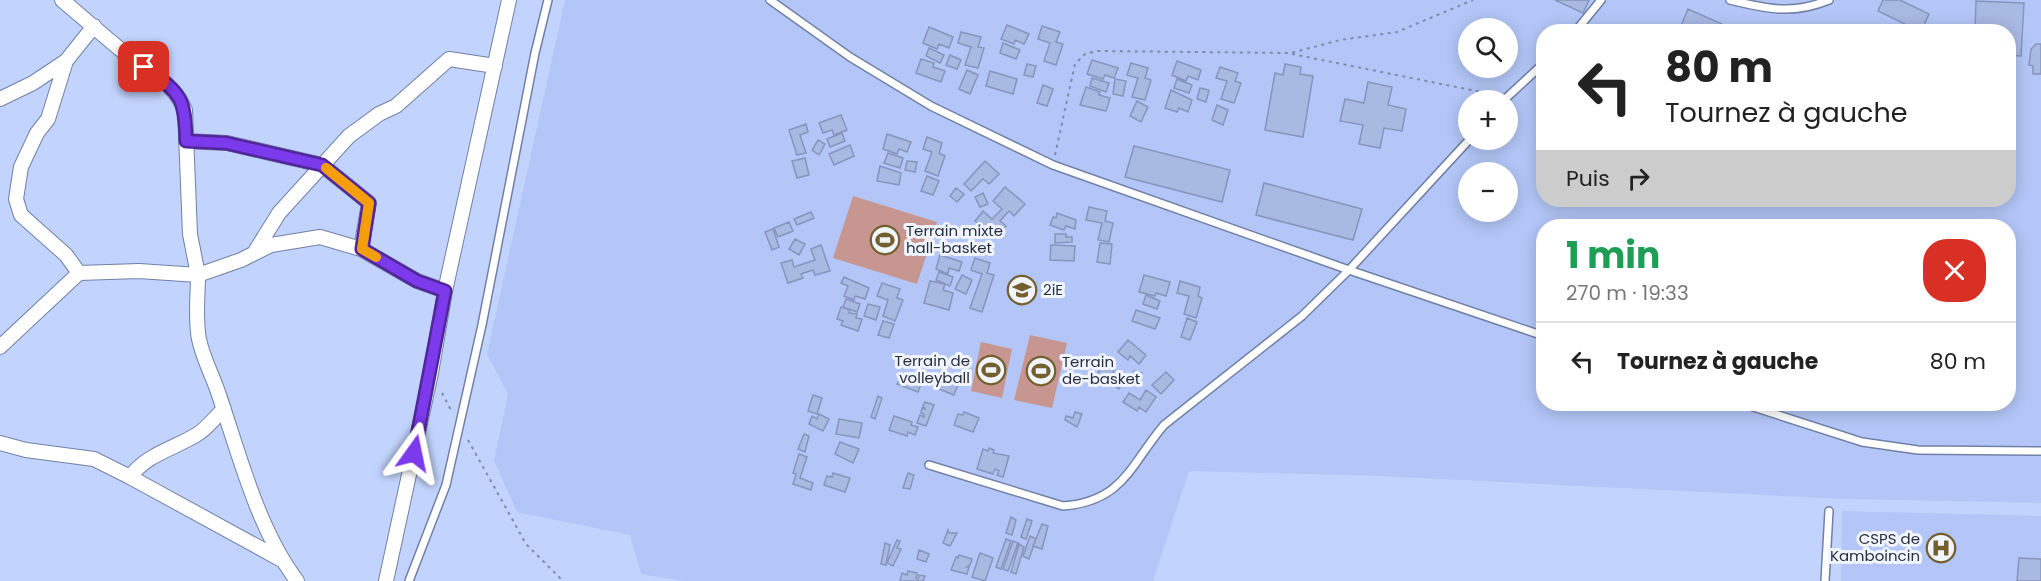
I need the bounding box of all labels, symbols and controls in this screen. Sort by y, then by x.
map controls [1458,18,1518,222]
button: search [1458,18,1518,78]
text: 80 m [1665,38,1773,97]
pin [118,41,169,92]
icon: left [1566,48,1644,126]
icon: arrive [127,50,160,83]
button: + [1458,90,1518,150]
text: Tournez à gauche [1665,94,1907,131]
button: − [1458,162,1518,222]
icon: right [1622,162,1655,195]
text: Puis [1566,163,1610,194]
place label: Terrain mixte hall-basket [906,220,1003,258]
sports icon: Terrain mixte hall-basket [869,224,901,256]
text: 1 min [1566,230,1660,281]
button: close [1923,239,1986,302]
school or university icon: 2iE [1006,274,1038,306]
place label: 2iE [1043,279,1063,300]
text: 270 m · 19:33 [1566,279,1689,307]
icon: left [1566,345,1599,378]
text: Tournez à gauche [1617,346,1818,377]
text: 80 m [1930,346,1986,377]
place label: Terrain de volleyball [895,350,970,388]
place label: Terrain de-basket [1062,351,1140,389]
sports icon: Terrain de volleyball [975,354,1007,386]
sports icon: Terrain de-basket [1025,355,1057,387]
position arrow [382,421,446,485]
place label: CSPS de Kamboincin [1830,528,1920,566]
hospital icon: CSPS de Kamboincin [1925,532,1957,564]

